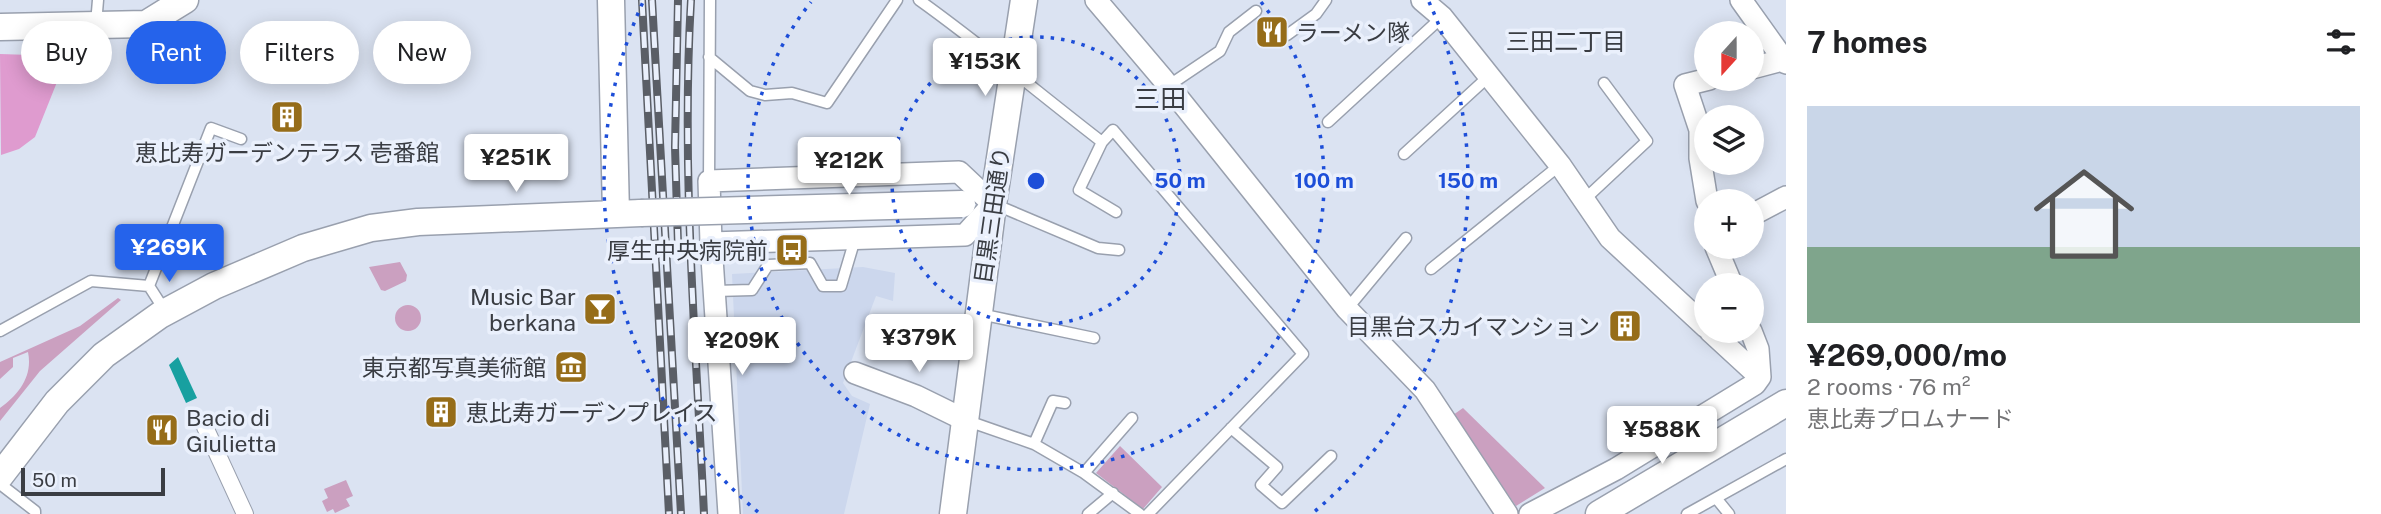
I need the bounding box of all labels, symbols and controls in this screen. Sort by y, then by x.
restaurant icon: ラーメン隊 [1253,13,1291,51]
place label: ラーメン隊 [1296,19,1410,46]
chip: Buy [21,21,112,84]
chip: Rent [126,21,226,84]
chip: Filters [240,21,359,84]
chip: New [373,21,471,84]
north arrow [1694,21,1764,91]
map controls [1694,21,1764,343]
icon: filters [2322,23,2360,61]
text: 7 homes [1807,24,1928,60]
district label: 三田二丁目 [1506,27,1626,55]
pin: ¥153K [936,38,1034,98]
text: ¥153K [949,47,1021,74]
district label: 三田 [1134,83,1186,114]
building icon: 恵比寿ガーデンテラス 壱番館 [268,98,306,136]
button: layers [1694,105,1764,175]
pin: ¥251K [467,134,565,194]
pin: ¥212K [800,138,898,197]
place label: 恵比寿ガーデンテラス 壱番館 [135,139,439,166]
text: ¥251K [480,143,552,170]
street label: 目黒三田通り [969,145,1015,285]
text: ¥212K [814,146,884,173]
icon: home [2021,151,2147,277]
text: 50 m [1154,168,1206,193]
text: 100 m [1294,168,1354,193]
text: 150 m [1438,168,1498,193]
centre of rings [1024,169,1048,193]
button: + [1694,189,1764,259]
pin: ¥269K [120,224,218,284]
bus stop icon: 厚生中央病院前 [773,231,811,269]
text: ¥269K [131,233,207,260]
place label: 厚生中央病院前 [607,237,768,264]
button: − [1694,273,1764,343]
place label: Music Bar berkana [470,283,576,336]
bar icon: Music Bar berkana [581,290,619,328]
building icon: 目黒台スカイマンション [1606,307,1644,345]
place label: 目黒台スカイマンション [1347,313,1600,340]
pin: ¥379K [870,314,968,374]
pin: ¥209K [693,318,791,377]
text: ¥379K [881,323,957,350]
text: ¥209K [704,326,780,353]
text: ¥269,000/mo [1807,337,2007,373]
museum icon: 東京都写真美術館 [552,348,590,386]
place label: 東京都写真美術館 [362,354,546,381]
text: 2 rooms · 76 m² [1807,373,1970,400]
building icon: 恵比寿ガーデンプレイス [422,393,460,431]
place label: 恵比寿ガーデンプレイス [466,399,718,426]
place label: Bacio di Giulietta [186,404,277,457]
text: 恵比寿プロムナード [1807,405,2014,432]
pin: ¥588K [1613,406,1711,466]
restaurant icon: Bacio di Giulietta [143,411,181,449]
text: ¥588K [1623,415,1701,442]
scale bar [21,465,164,497]
text: 50 m [32,469,77,491]

